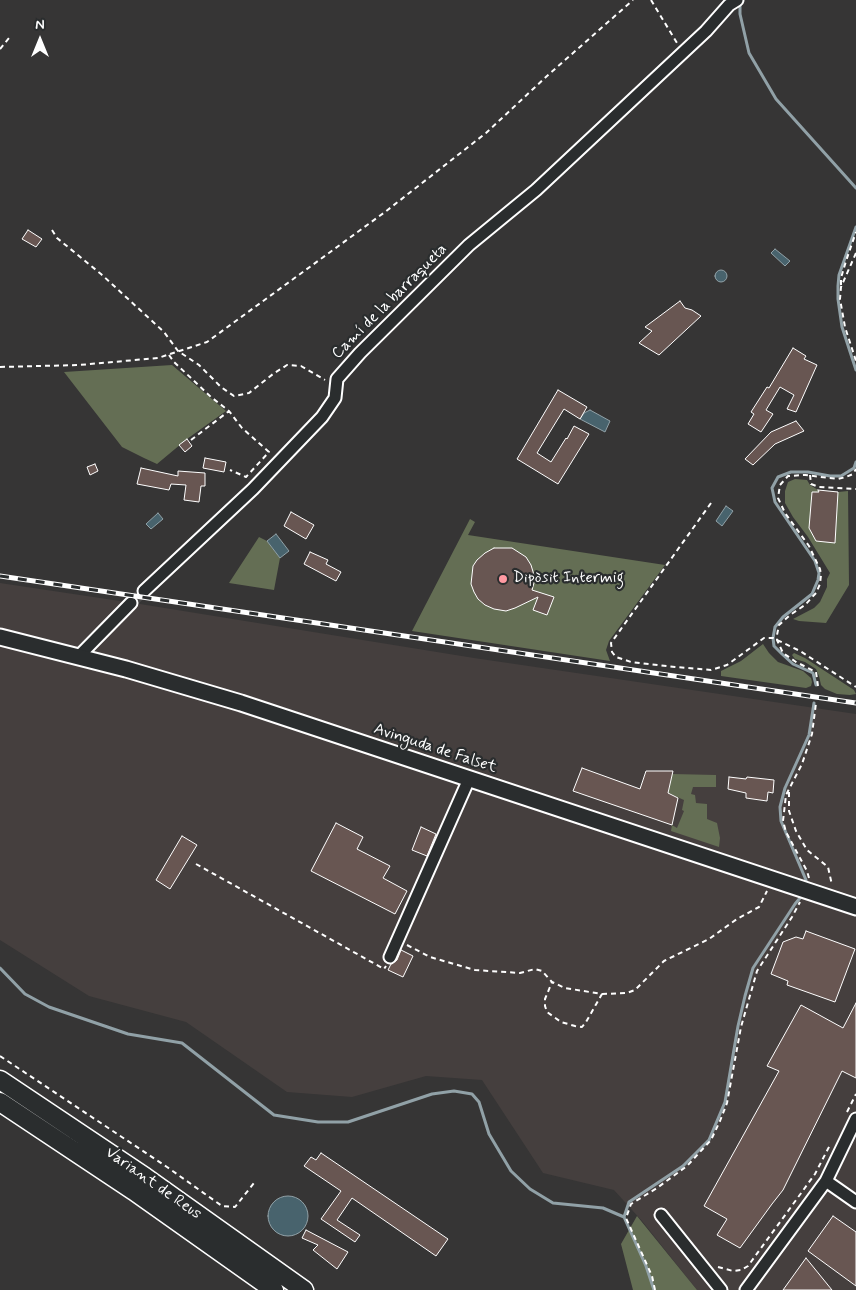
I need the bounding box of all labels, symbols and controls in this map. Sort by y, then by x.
north arrow [15,15,65,65]
text: N [35,16,45,34]
street label: Camí de la barraqueta [328,240,452,364]
place label: Dipòsit Intermig [513,569,624,589]
marker: Dipòsit Intermig [497,573,509,585]
street label: Avinguda de Falset [371,720,499,778]
street label: Variant de Reus [101,1144,205,1224]

